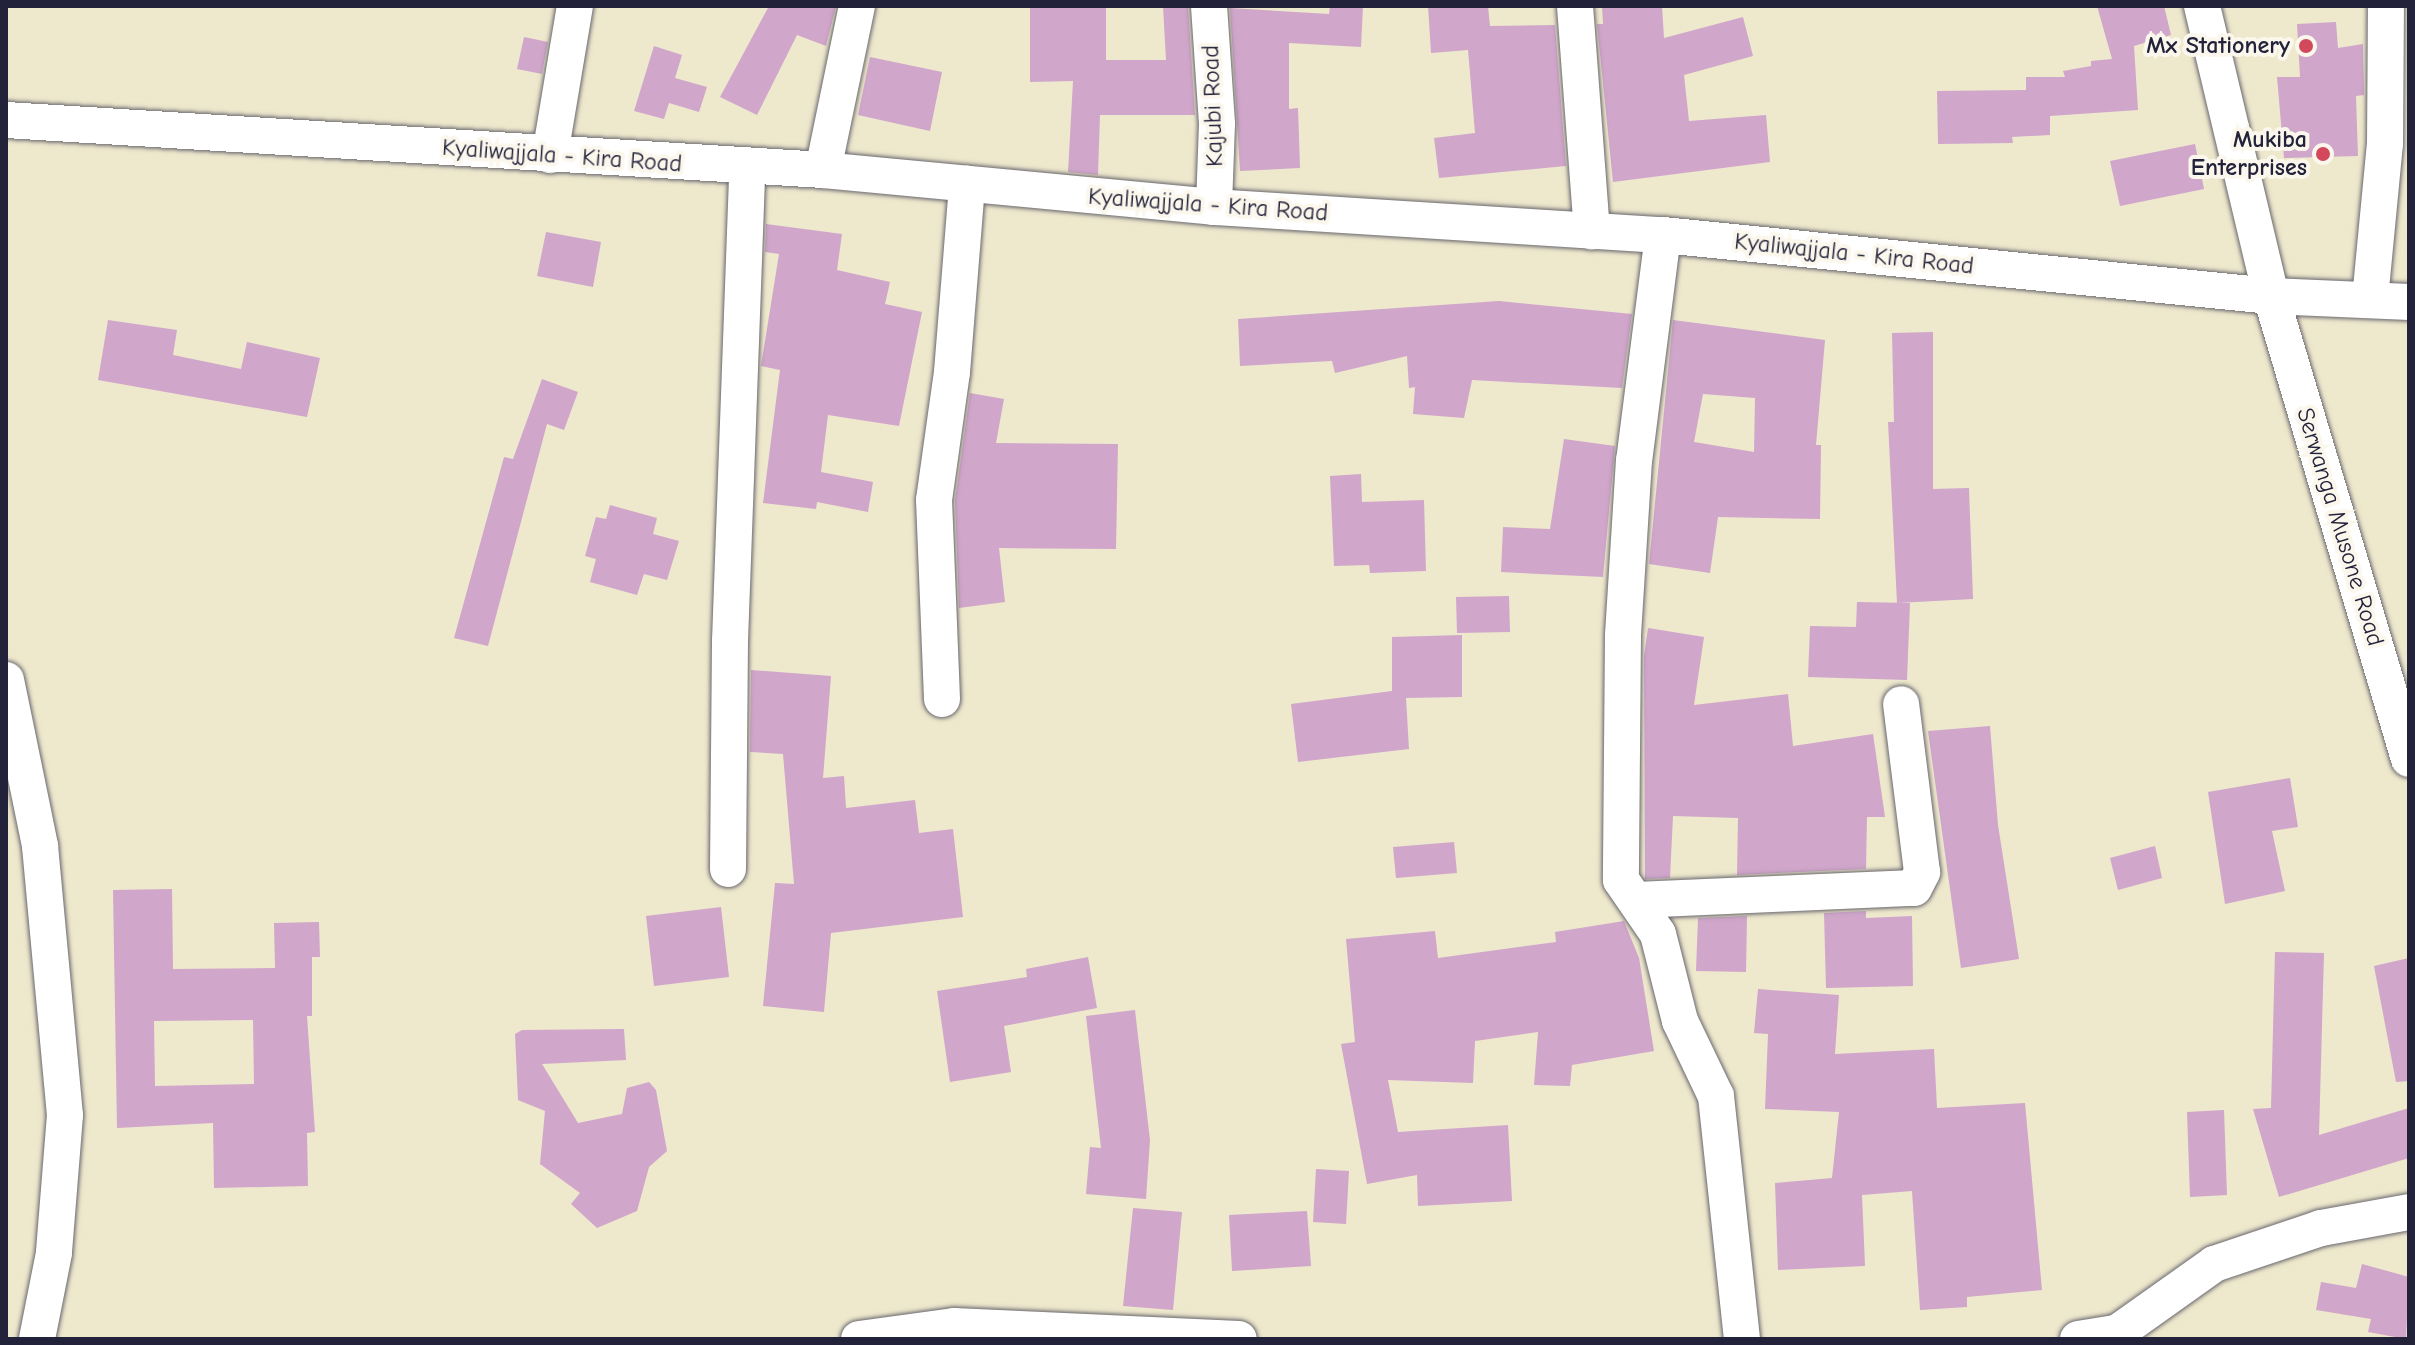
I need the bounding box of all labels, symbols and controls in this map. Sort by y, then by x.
place label: Mx Stationery [2146,32,2290,60]
marker: Mx Stationery [2297,37,2315,55]
street label: Kajubi Road [1196,45,1230,167]
place label: Mukiba Enterprises [2191,126,2307,182]
street label: Kyaliwajjala - Kira Road [441,133,683,179]
marker: Mukiba Enterprises [2314,145,2332,163]
street label: Kyaliwajjala - Kira Road [1087,182,1329,228]
street label: Kyaliwajjala - Kira Road [1733,227,1975,281]
street label: Serwanga Musone Road [2290,404,2390,650]

